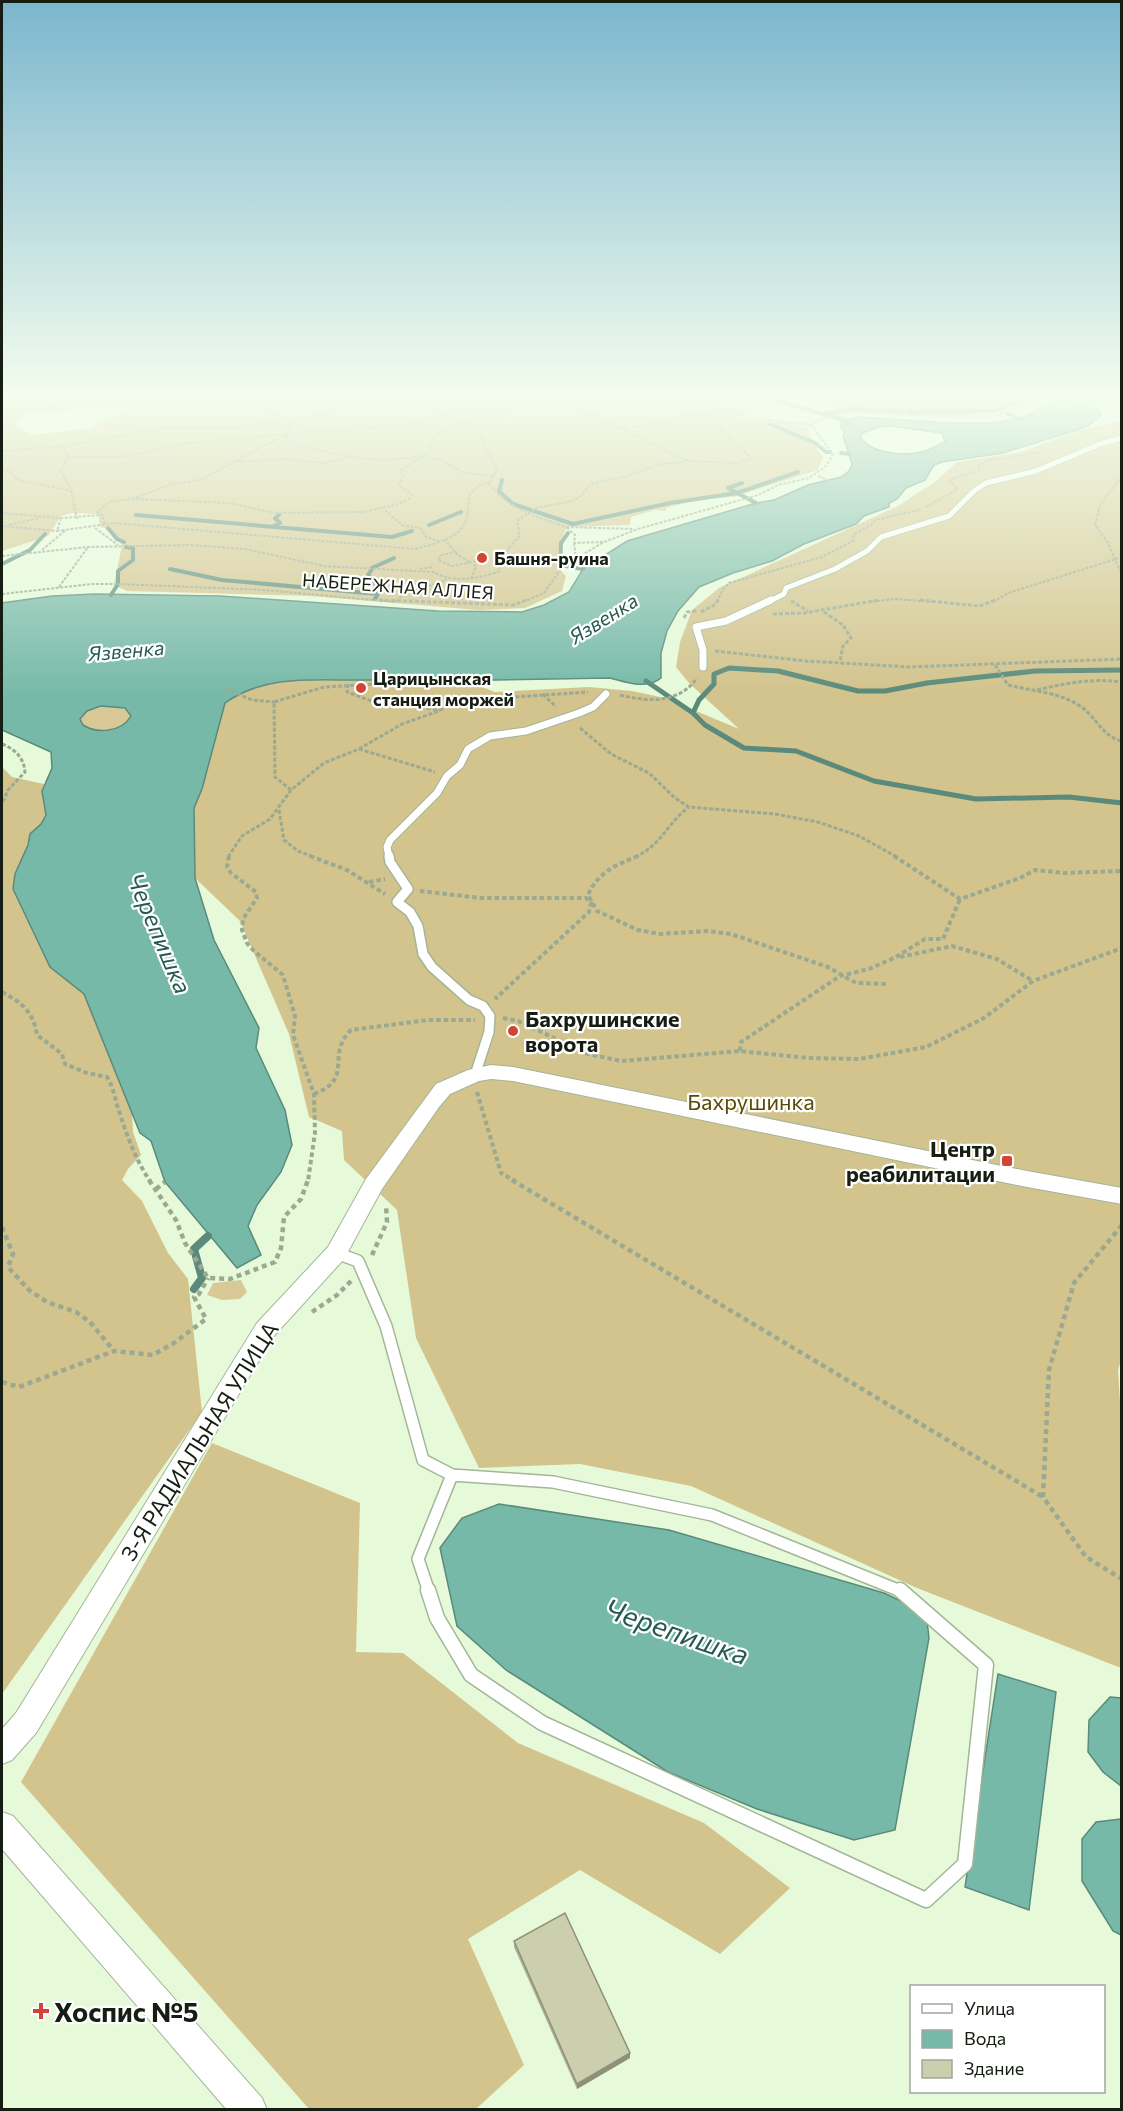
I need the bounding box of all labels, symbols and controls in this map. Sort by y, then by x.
place label: Башня-руина [494,547,609,569]
marker: Башня-руина [475,551,489,565]
street label: НАБЕРЕЖНАЯ АЛЛЕЯ [301,568,495,604]
water label: Язвенка [563,588,642,649]
water label: Язвенка [86,635,165,665]
place label: Царицынская станция моржей [373,667,514,710]
marker: Царицынская станция моржей [354,681,368,695]
water label: Черепишка [122,868,198,998]
place label: Бахрушинские ворота [525,1005,680,1057]
marker: Бахрушинские ворота [506,1024,520,1038]
park label: Бахрушинка [687,1088,815,1115]
place label: Центр реабилитации [846,1135,995,1187]
marker: Центр реабилитации [1000,1154,1014,1168]
street label: 3-Я РАДИАЛЬНАЯ УЛИЦА [114,1317,284,1565]
water label: Черепишка [601,1591,753,1671]
legend [910,1985,1105,2093]
place label: Хоспис №5 [54,1995,199,2028]
text: Улица [964,1997,1015,2019]
marker: Хоспис №5 [32,2002,50,2020]
text: Вода [964,2027,1006,2049]
text: Здание [964,2057,1024,2079]

